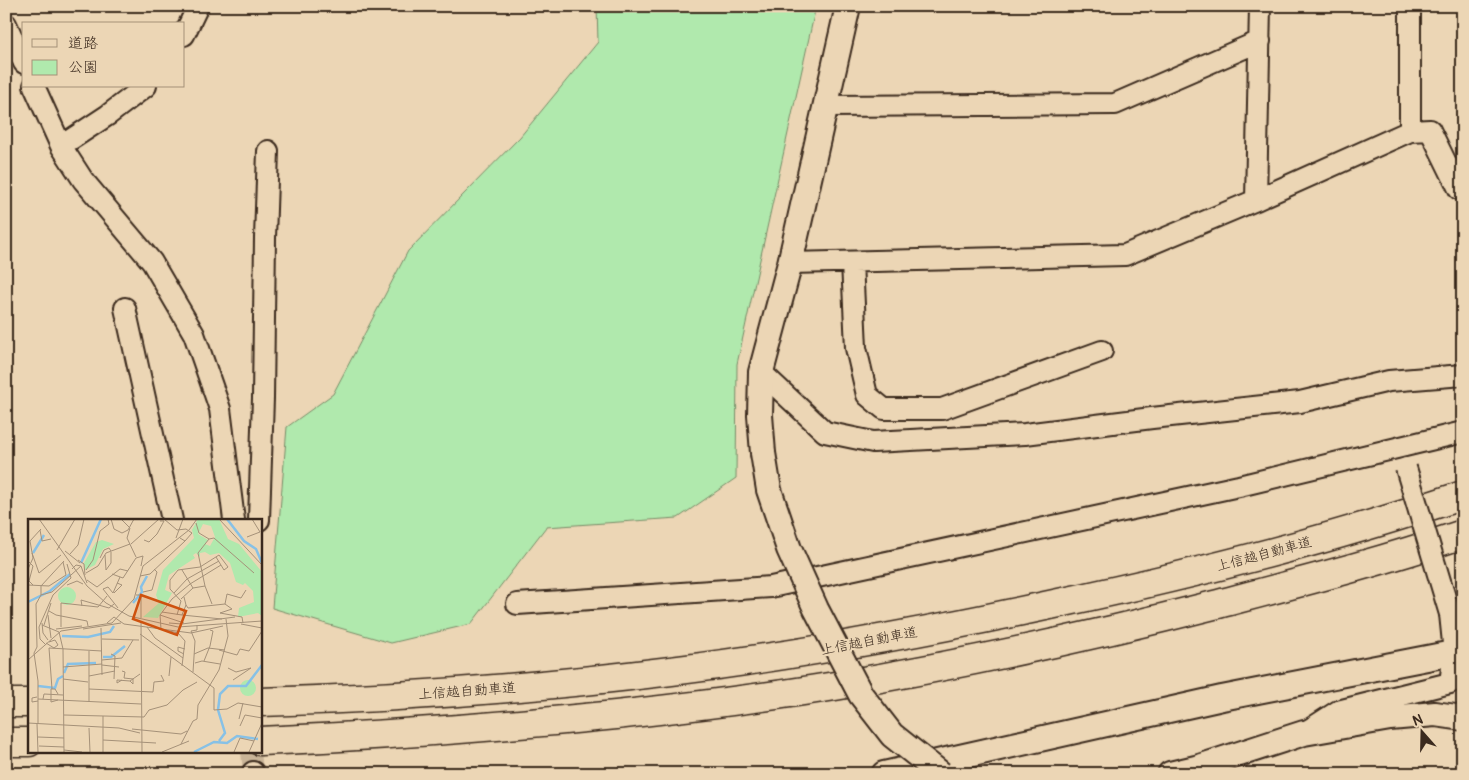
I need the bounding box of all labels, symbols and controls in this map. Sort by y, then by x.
legend [22,22,185,88]
text: 道路 [68,34,98,53]
text: 公園 [68,58,98,77]
inset map [28,519,261,752]
street label: 上信越自動車道 [1214,533,1314,575]
street label: 上信越自動車道 [819,623,919,659]
street label: 上信越自動車道 [418,679,516,703]
north arrow [1396,708,1446,758]
text: N [1410,711,1425,730]

